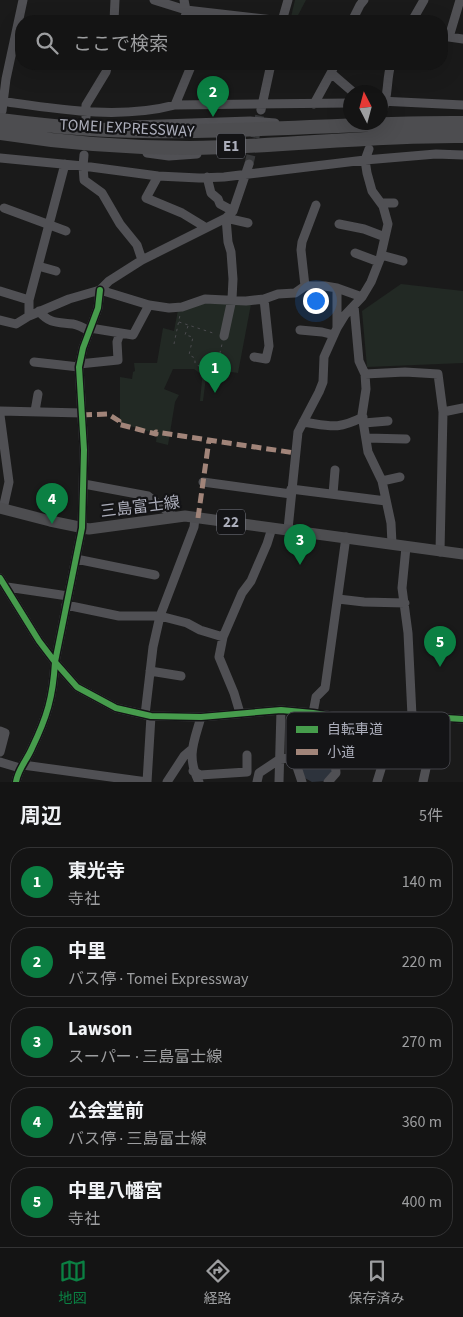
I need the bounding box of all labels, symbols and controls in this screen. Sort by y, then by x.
search box [15,15,448,70]
icon: search [33,29,61,57]
text: ここで検索 [73,31,168,58]
pin: 2 [197,76,229,117]
north arrow [343,85,388,130]
street label: TOMEI EXPRESSWAY [59,113,195,143]
road number: E1 [217,134,245,158]
your location [303,288,329,314]
pin: 1 [199,352,231,393]
pin: 4 [36,483,68,524]
street label: 三島富士線 [99,491,181,523]
road number: 22 [217,510,245,534]
pin: 3 [284,524,316,565]
pin: 5 [424,626,456,667]
legend [286,712,450,769]
text: 自転車道 [327,720,383,740]
text: 小道 [327,743,355,763]
text: 周辺 [20,801,62,831]
text: 5件 [419,805,443,827]
text: 東光寺 [68,858,125,885]
text: 1 [33,871,41,893]
text: 140 m [402,871,442,893]
text: 寺社 [68,888,100,910]
text: 中里 [68,938,106,965]
text: 2 [33,951,41,973]
text: 220 m [402,951,442,973]
text: バス停 · Tomei Expressway [68,968,248,990]
text: Lawson [68,1016,132,1043]
text: 3 [33,1031,41,1053]
text: 270 m [402,1031,442,1053]
text: スーパー · 三島富士線 [68,1046,222,1068]
text: 公会堂前 [68,1098,144,1125]
text: 4 [33,1111,41,1133]
text: 360 m [402,1111,442,1133]
text: バス停 · 三島富士線 [68,1128,206,1150]
text: 中里八幡宮 [68,1178,163,1205]
text: 5 [33,1191,41,1213]
text: 400 m [402,1191,442,1213]
text: 寺社 [68,1208,100,1230]
tab: 地図 [59,1257,87,1309]
tab: 経路 [204,1257,232,1309]
tab: 保存済み [349,1257,405,1309]

